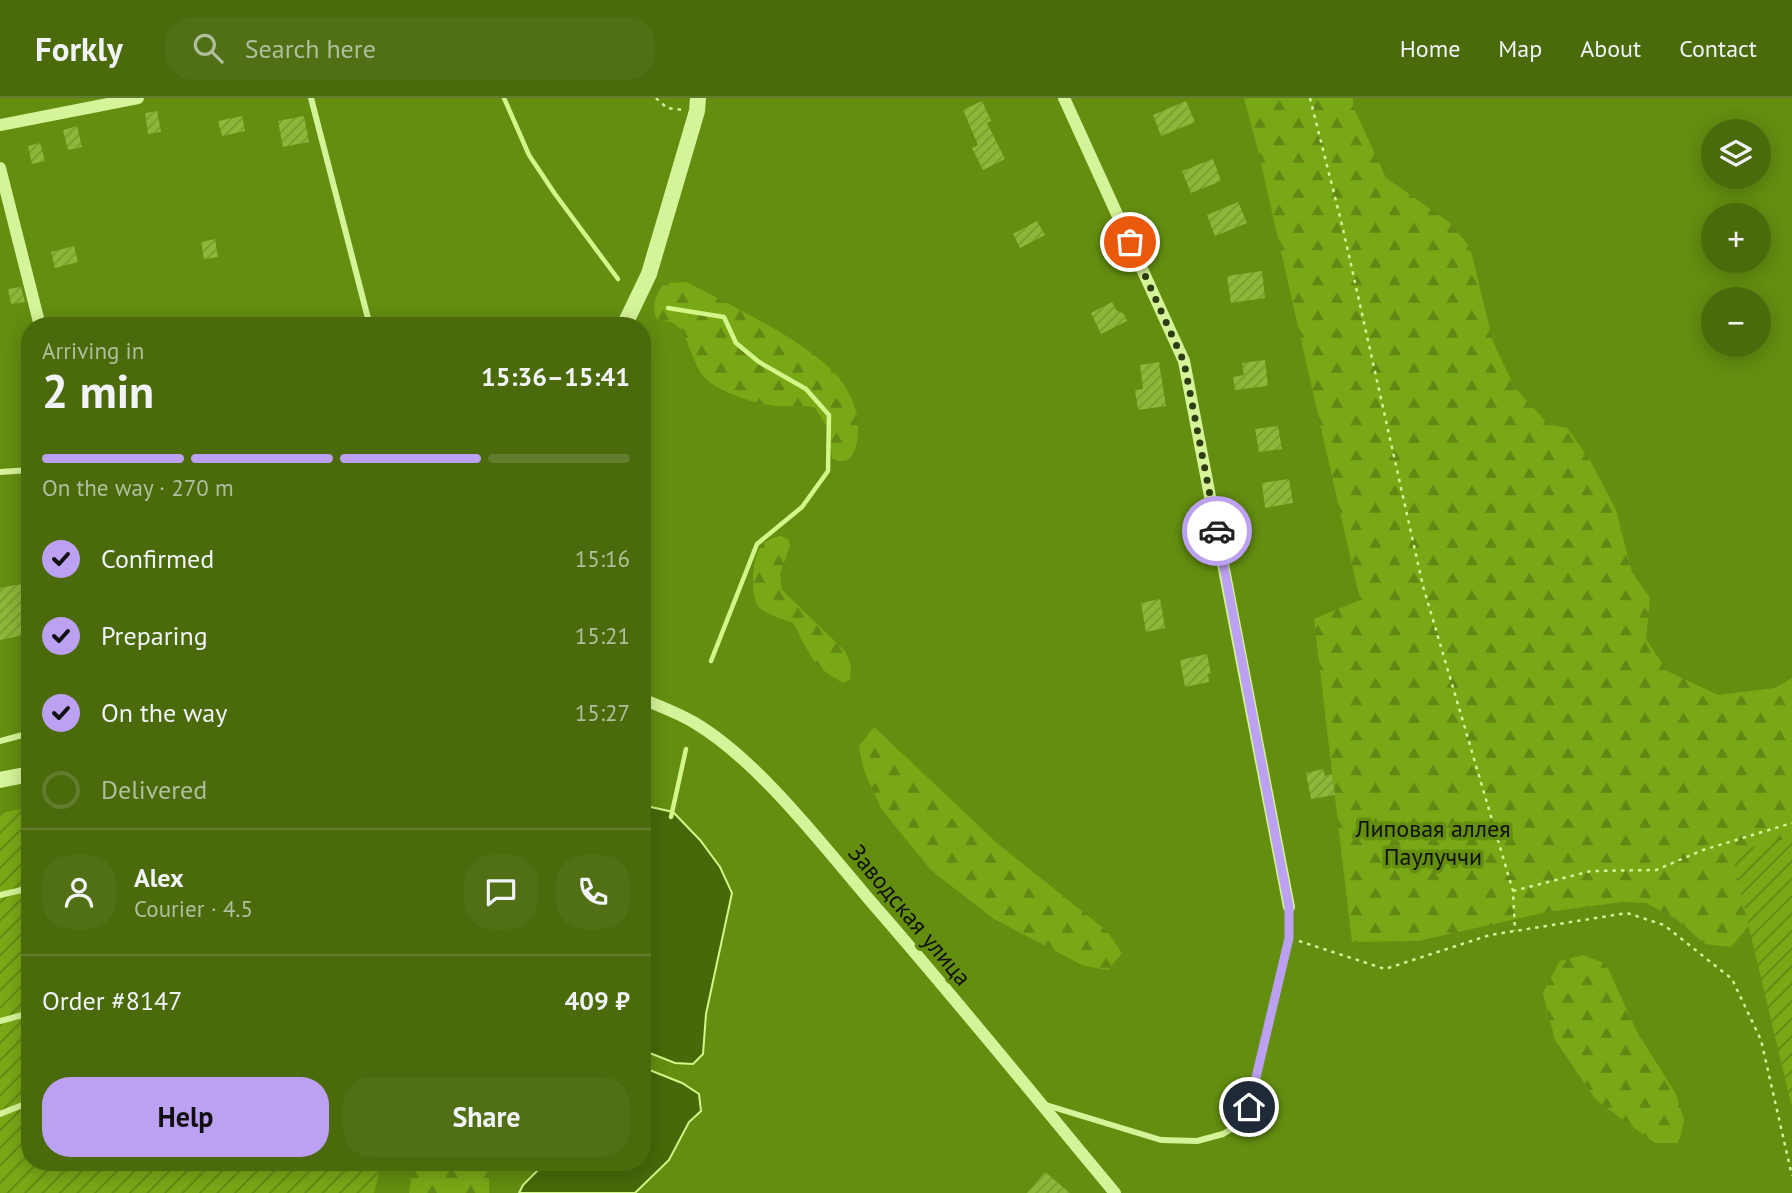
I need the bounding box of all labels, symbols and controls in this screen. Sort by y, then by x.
search box [165,17,655,80]
text: Forkly [35,27,123,70]
icon: search [189,29,227,67]
text: Search here [245,32,376,65]
text: Home [1400,33,1460,64]
text: Map [1498,33,1542,64]
text: About [1580,33,1641,64]
text: Contact [1679,33,1757,64]
map controls [1701,119,1771,357]
button: layers [1701,119,1771,189]
button: + [1701,203,1771,273]
pin [1100,212,1160,272]
icon: bag [1111,223,1149,261]
button: − [1701,287,1771,357]
text: Arriving in [42,336,144,365]
text: 15:36–15:41 [481,360,630,393]
text: 2 min [42,361,154,421]
text: On the way · 270 m [42,473,234,502]
courier [1182,496,1252,566]
icon: car [1198,512,1236,550]
icon: check [42,540,80,578]
text: Confirmed [101,542,214,575]
text: 15:16 [575,544,630,573]
icon: check [42,617,80,655]
text: Preparing [101,619,208,652]
text: 15:21 [575,621,630,650]
icon: check [42,694,80,732]
text: On the way [101,696,227,729]
text: 15:27 [575,698,630,727]
text: Delivered [101,773,207,806]
park label: Липовая аллея Паулуччи [1354,813,1511,872]
street label: Заводская улица [842,838,978,992]
button: person [42,855,116,929]
button: chat [464,855,538,929]
button: phone [556,855,630,929]
text: Alex [134,861,184,894]
text: Courier · 4.5 [134,894,253,923]
text: Order #8147 [42,984,182,1017]
text: 409 ₽ [564,984,630,1017]
button: Help [42,1077,329,1157]
button: Share [343,1077,630,1157]
pin [1219,1077,1279,1137]
icon: home [1230,1088,1268,1126]

